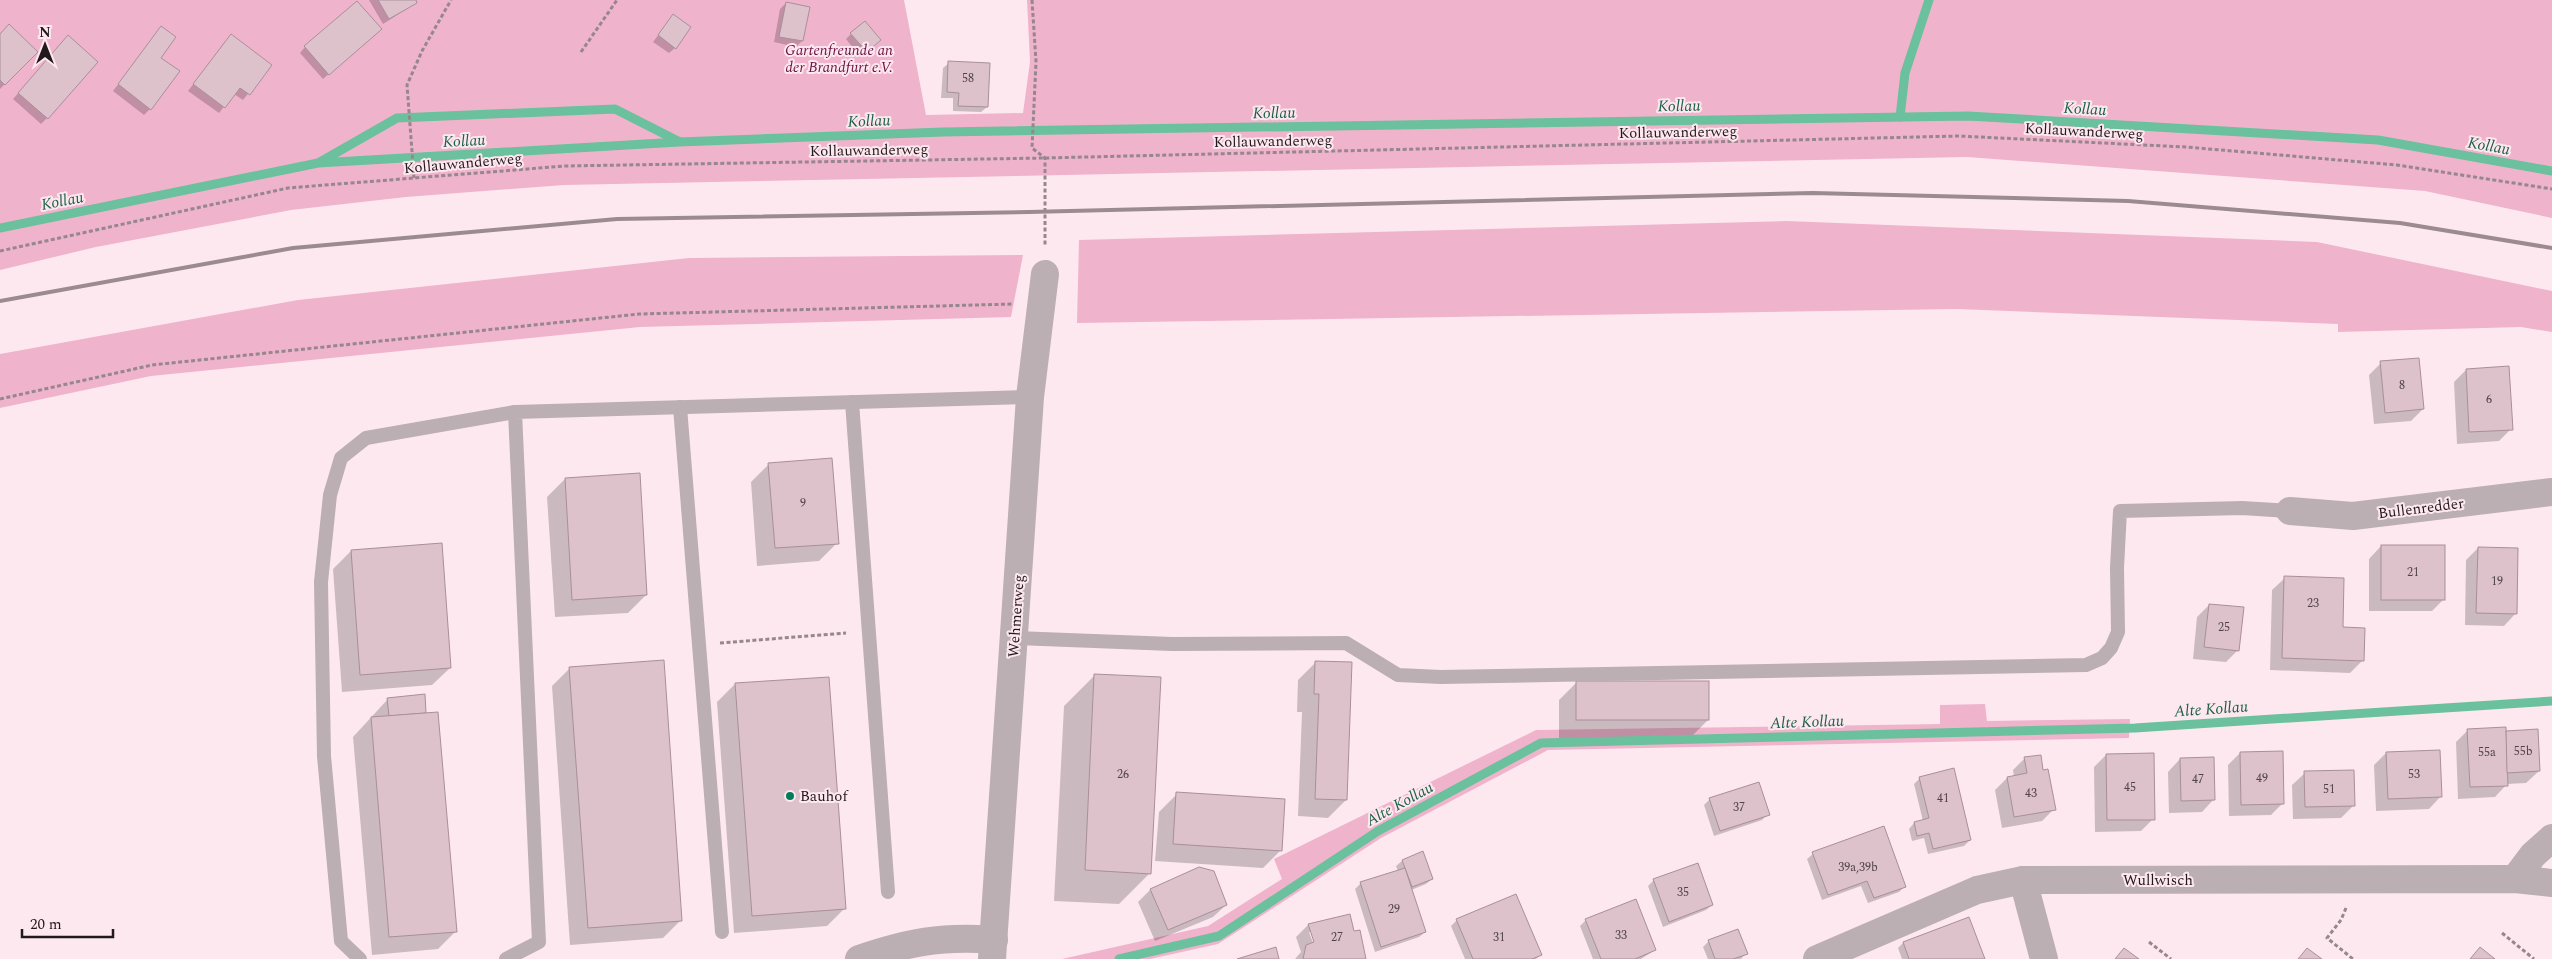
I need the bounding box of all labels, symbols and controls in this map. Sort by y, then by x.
north arrow [20,20,70,70]
text: N [39,22,51,43]
park label: Gartenfreunde an der Brandfurt e.V. [785,39,893,79]
house number: 58 [962,69,974,88]
water label: Kollau [1657,94,1701,118]
water label: Kollau [2063,96,2108,122]
water label: Kollau [1252,101,1296,125]
water label: Kollau [847,108,891,134]
street label: Kollauwanderweg [2024,117,2144,146]
street label: Kollauwanderweg [1618,120,1738,145]
water label: Kollau [442,128,487,154]
street label: Kollauwanderweg [1213,129,1333,154]
water label: Kollau [2466,130,2513,162]
street label: Kollauwanderweg [809,138,929,163]
street label: Kollauwanderweg [403,147,523,180]
water label: Kollau [39,185,86,217]
house number: 8 [2399,376,2405,395]
house number: 6 [2486,390,2492,409]
street label: Bullenredder [2377,492,2465,525]
house number: 9 [800,494,806,513]
house number: 21 [2407,563,2419,582]
house number: 19 [2491,572,2503,591]
street label: Wehmerweg [1002,574,1031,658]
house number: 23 [2307,594,2319,613]
house number: 25 [2218,618,2230,637]
water label: Alte Kollau [2172,694,2249,724]
water label: Alte Kollau [1769,709,1845,735]
house number: 55b [2514,742,2533,761]
house number: 55a [2478,743,2496,762]
house number: 26 [1117,765,1129,784]
house number: 53 [2408,765,2420,784]
house number: 49 [2256,769,2268,788]
house number: 47 [2192,770,2204,789]
water label: Alte Kollau [1361,775,1438,833]
house number: 45 [2124,778,2136,797]
house number: 51 [2323,780,2335,799]
house number: 43 [2025,784,2037,803]
place label: Bauhof [800,785,849,808]
house number: 41 [1937,789,1949,808]
marker: Bauhof [784,790,796,802]
house number: 37 [1733,798,1745,817]
house number: 39a,39b [1838,858,1878,877]
street label: Wullwisch [2123,869,2193,892]
house number: 35 [1677,883,1689,902]
house number: 29 [1388,900,1400,919]
scale bar [22,906,114,938]
text: 20 m [30,913,62,936]
house number: 33 [1615,926,1627,945]
house number: 27 [1331,928,1343,947]
house number: 31 [1493,928,1505,947]

